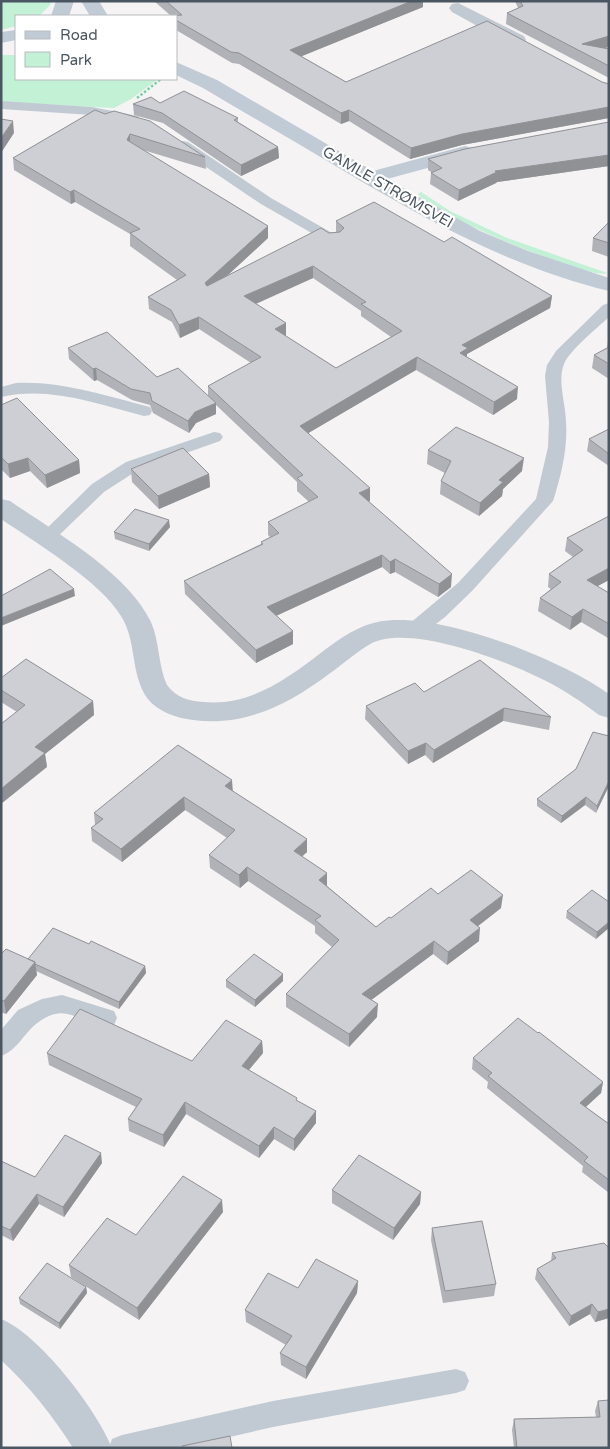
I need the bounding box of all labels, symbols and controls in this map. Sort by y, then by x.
legend [15,15,178,80]
text: Road [60,26,98,44]
text: Park [60,51,92,69]
street label: GAMLE STRØMSVEI [320,142,456,232]

